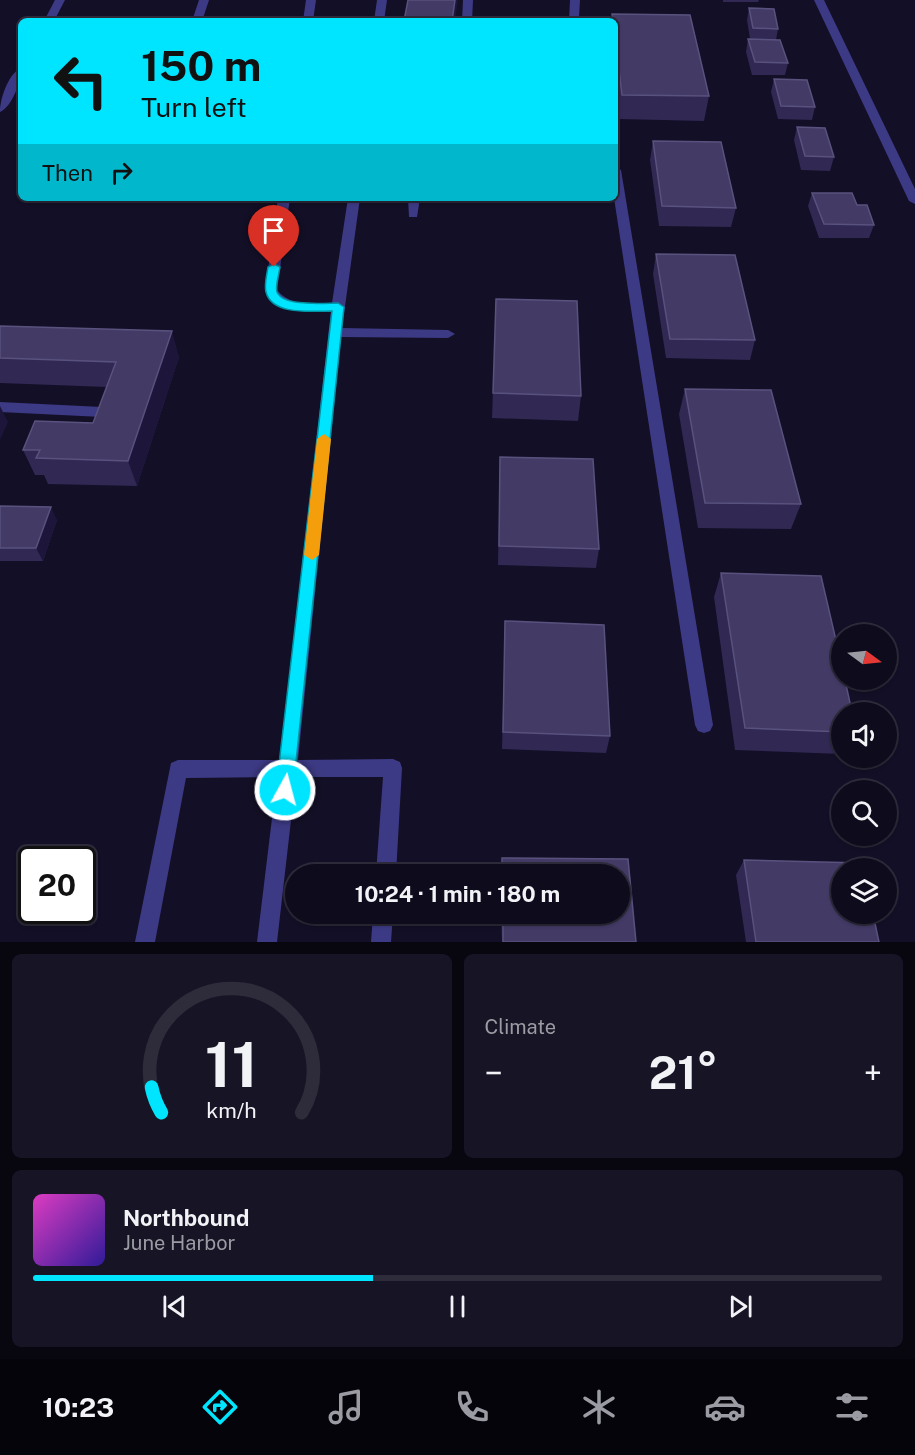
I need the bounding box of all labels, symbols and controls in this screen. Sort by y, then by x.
text: 150 m [141,41,261,90]
icon: left [42,42,120,120]
text: Turn left [141,91,247,123]
icon: right [105,156,138,189]
text: Then [42,160,93,186]
pin [248,205,299,267]
icon: arrive [257,214,290,247]
north arrow [831,624,897,690]
map controls [831,624,897,924]
button: sound [831,702,897,768]
position arrow [253,758,317,822]
button: search [831,780,897,846]
speed limit sign: 20 [18,846,96,924]
button: layers [831,858,897,924]
text: 10:24 · 1 min · 180 m [355,881,560,907]
text: Climate [485,1015,556,1039]
text: 11 [205,1028,258,1101]
text: 21° [649,1046,718,1099]
text: − [485,1054,503,1092]
text: + [864,1054,882,1092]
text: km/h [207,1098,257,1123]
text: Northbound [123,1205,249,1231]
text: June Harbor [123,1231,235,1255]
icon: previous [158,1290,191,1323]
icon: pause [441,1290,474,1323]
icon: next [724,1290,757,1323]
icon: directions [199,1386,241,1428]
icon: music [325,1386,367,1428]
icon: phone [451,1386,493,1428]
icon: climate [578,1386,620,1428]
icon: car [704,1386,746,1428]
icon: filters [831,1386,873,1428]
text: 10:23 [42,1391,114,1423]

